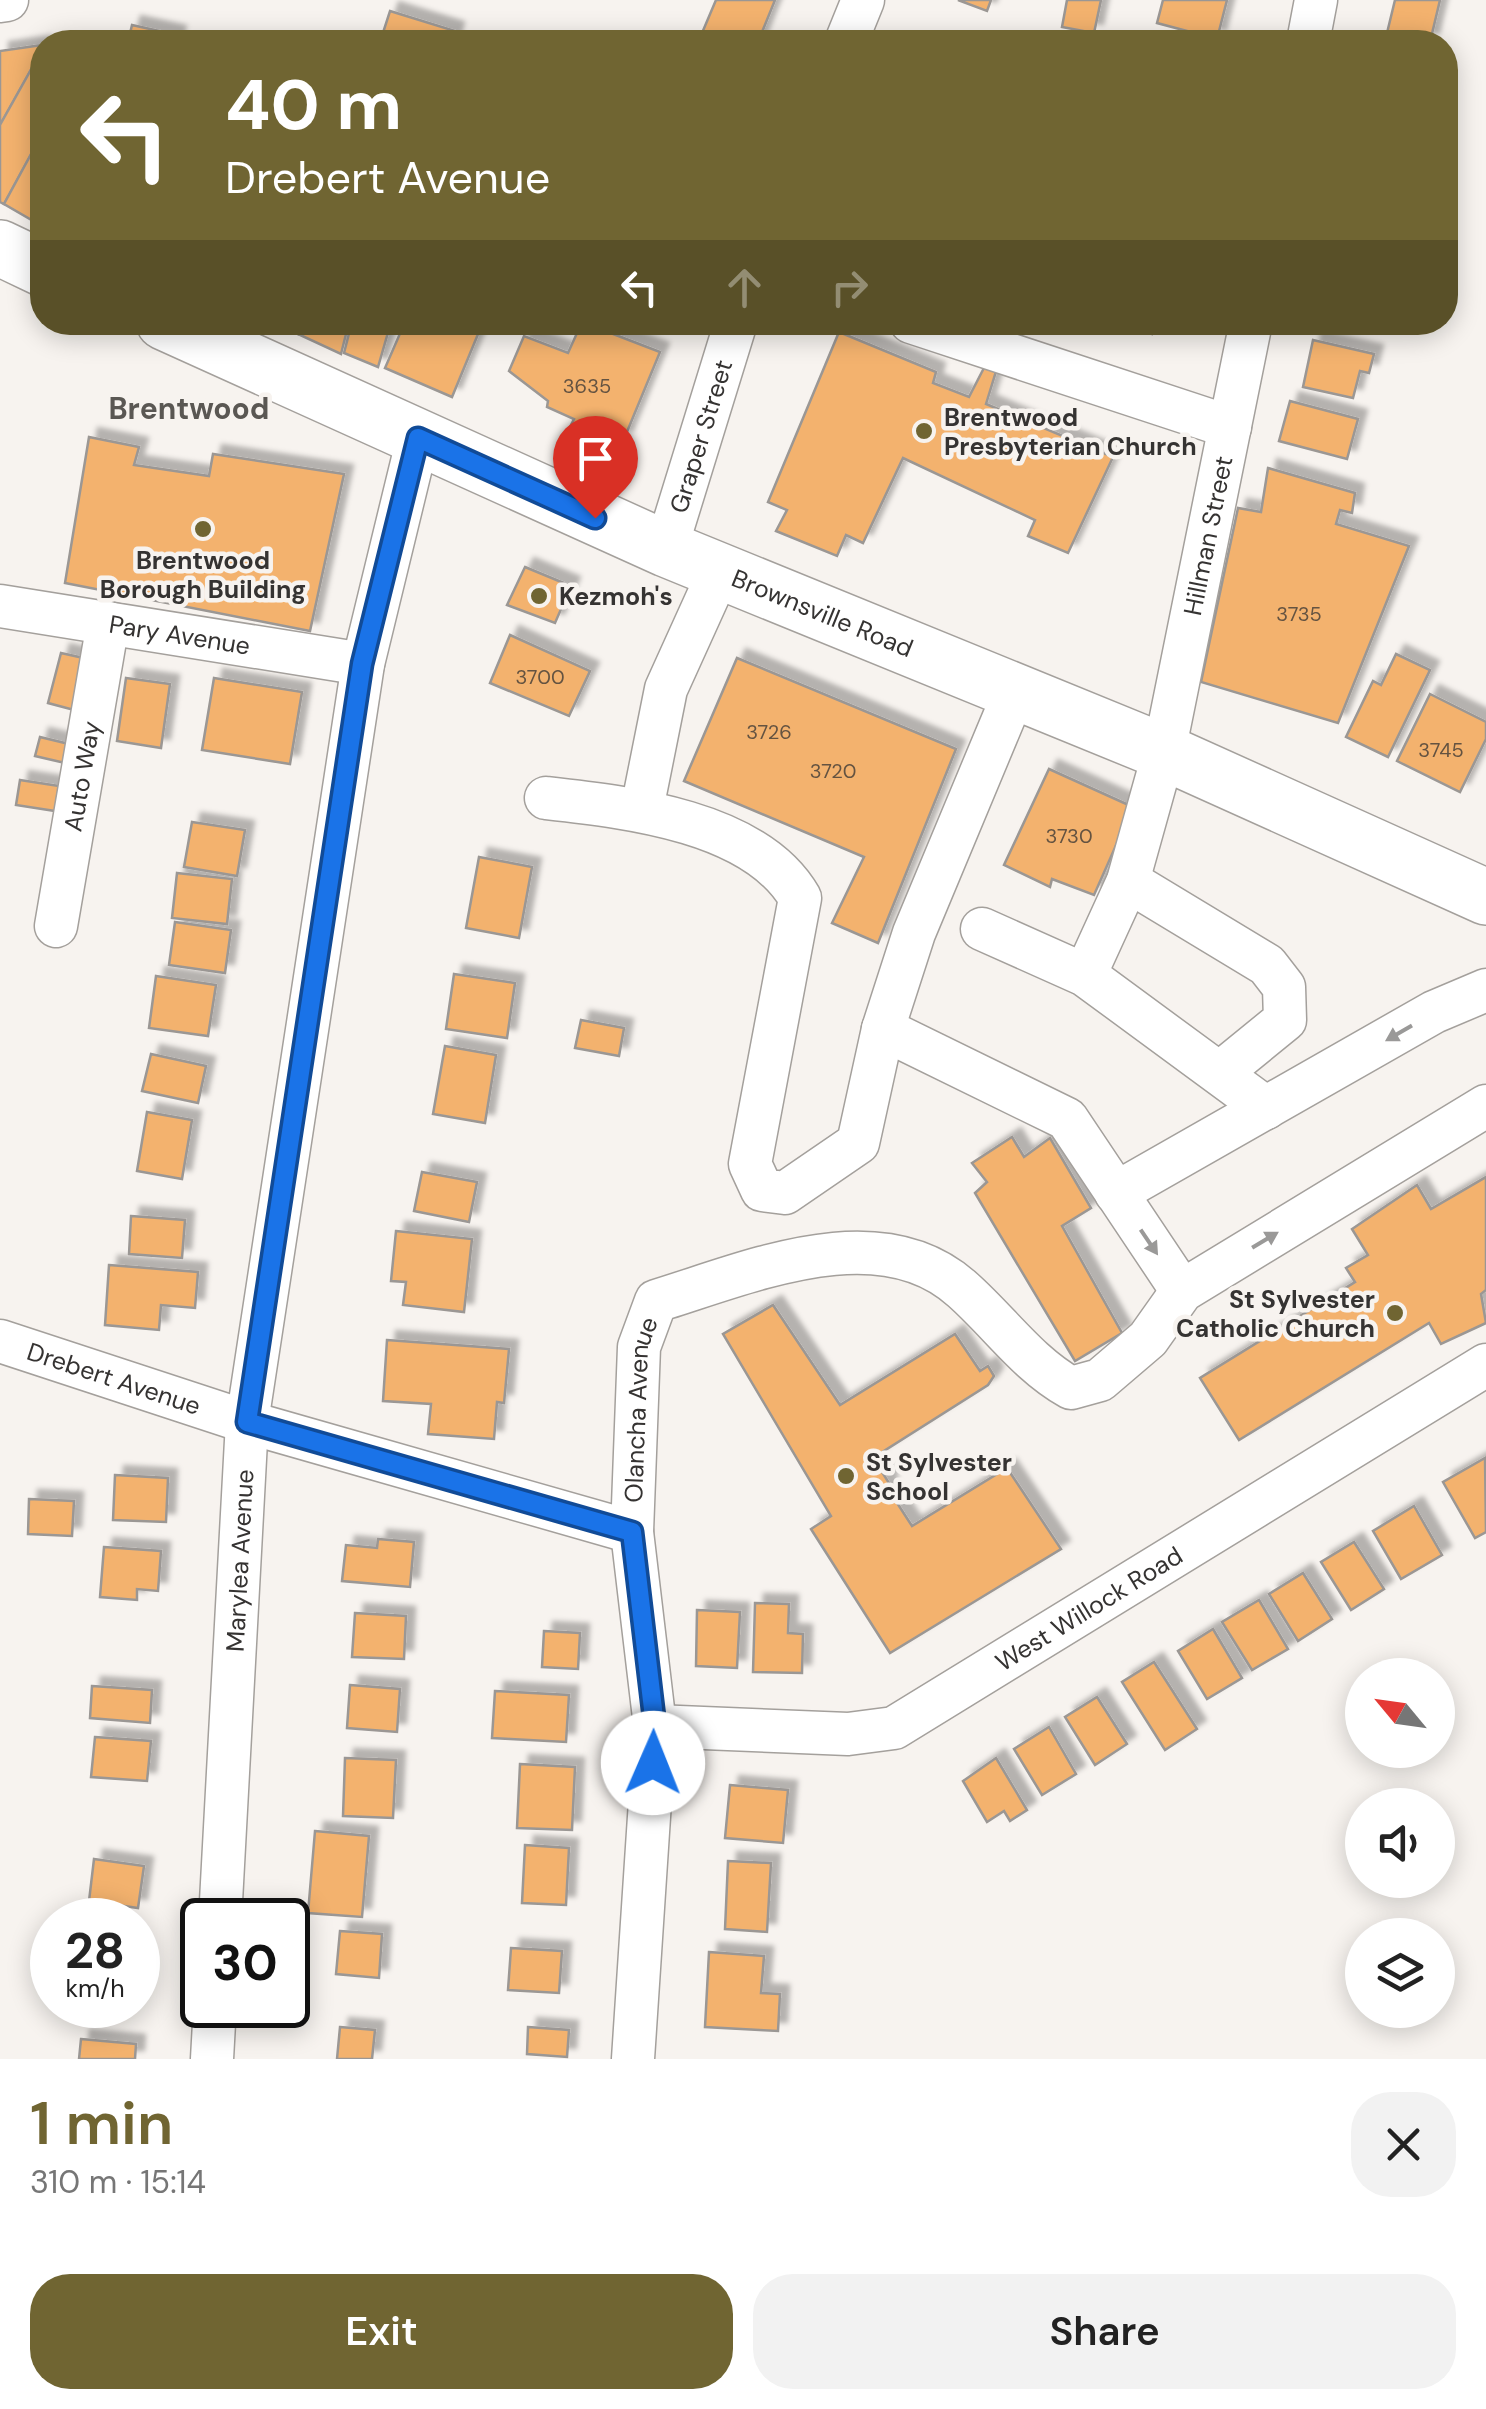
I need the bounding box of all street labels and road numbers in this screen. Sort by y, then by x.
street label: Graper Street [662,356,740,517]
street label: Hillman Street [1176,453,1240,618]
street label: Brownsville Road [727,562,918,665]
street label: Pary Avenue [107,608,253,663]
street label: Auto Way [56,718,108,834]
street label: Olancha Avenue [617,1312,666,1503]
street label: Drebert Avenue [23,1335,205,1423]
street label: Marylea Avenue [219,1468,261,1653]
street label: West Willock Road [989,1539,1189,1679]

